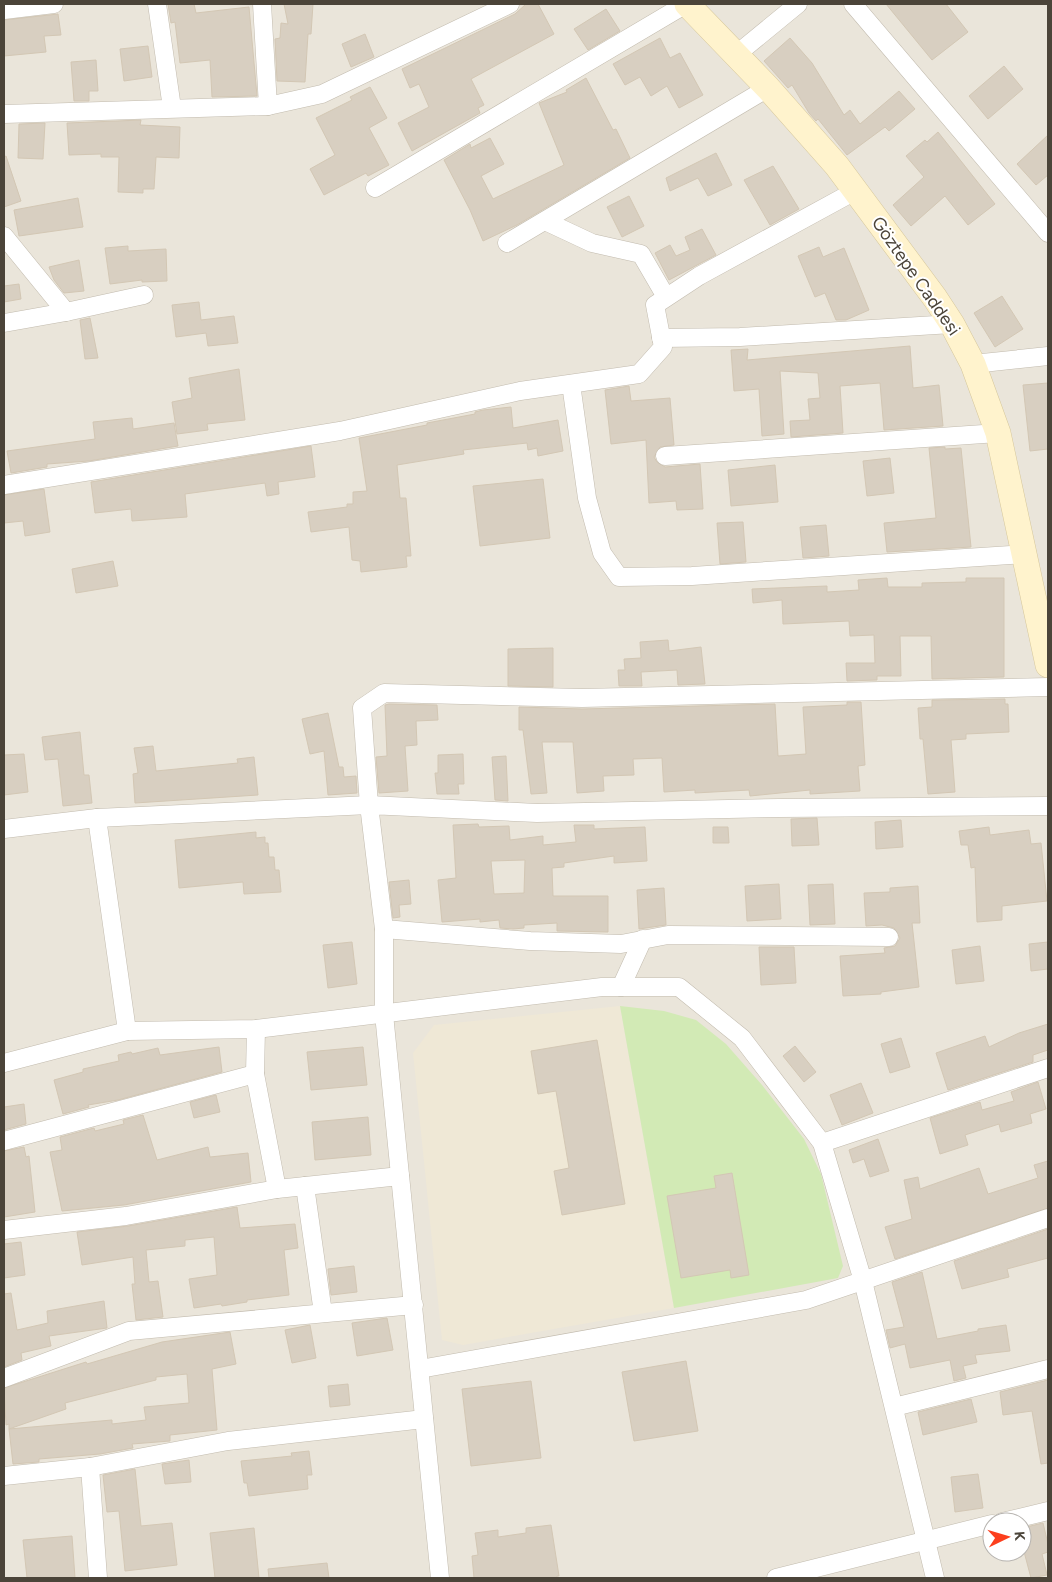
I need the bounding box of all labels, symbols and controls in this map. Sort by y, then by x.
street label: Göztepe Caddesi [867,212,965,340]
north arrow [982,1512,1032,1562]
text: K [1011,1531,1028,1542]

